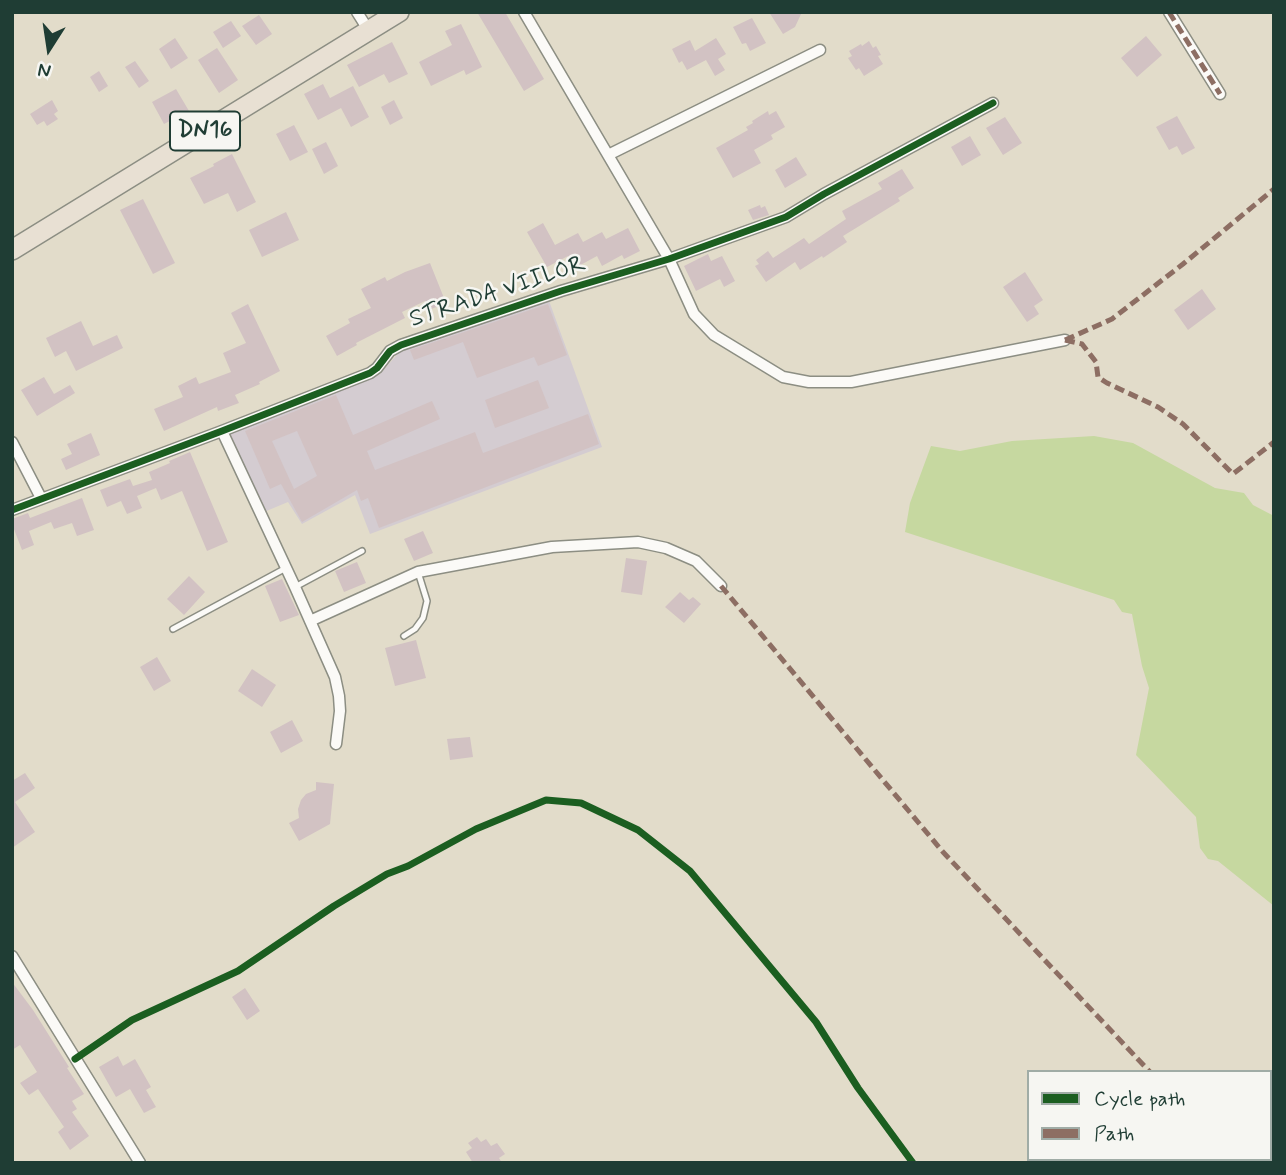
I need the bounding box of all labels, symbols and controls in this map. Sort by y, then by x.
north arrow [14,14,84,84]
text: N [36,56,53,84]
road number: DN16 [170,112,240,150]
street label: STRADA VIILOR [406,251,590,335]
legend [1027,1070,1272,1161]
text: Cycle path [1094,1085,1185,1113]
text: Path [1094,1120,1134,1148]

